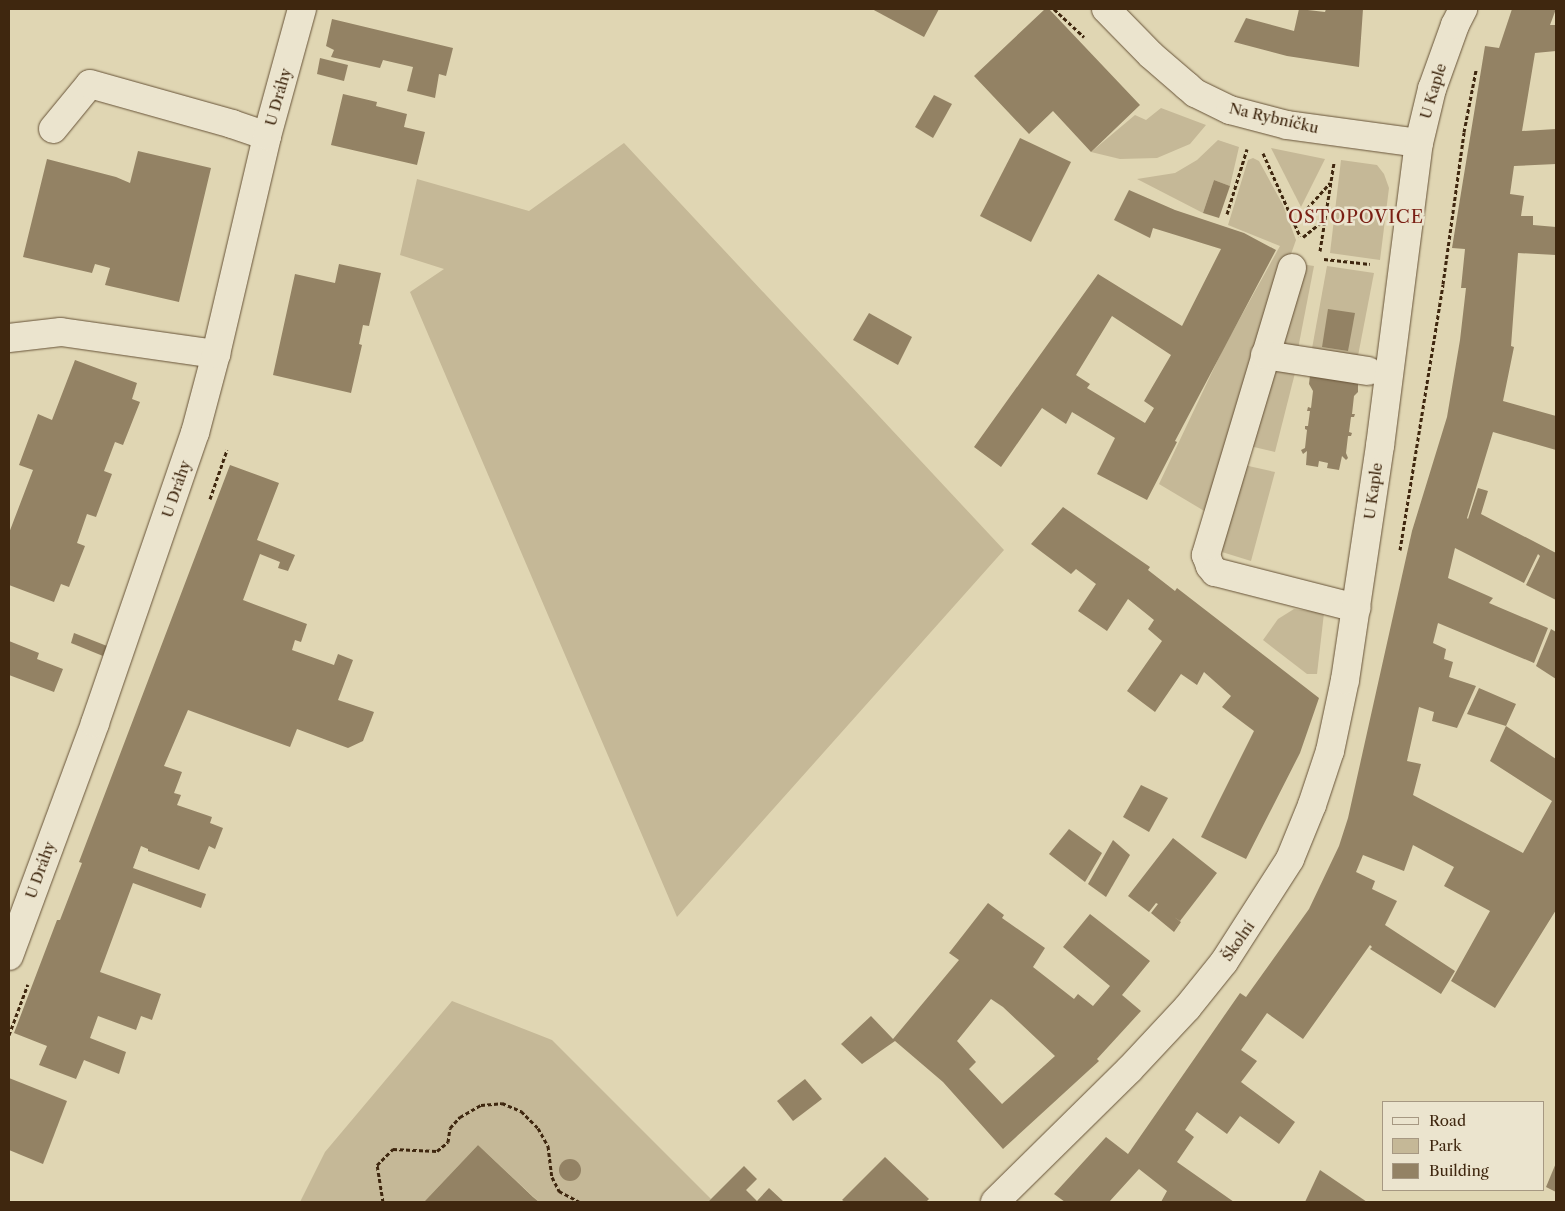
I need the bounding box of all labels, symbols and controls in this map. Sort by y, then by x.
street label: U Kaple [1416,61,1450,121]
street label: U Dráhy [261,66,295,128]
street label: Na Rybníčku [1227,99,1321,137]
district label: OSTOPOVICE [1287,206,1425,228]
street label: U Dráhy [158,458,194,520]
street label: U Kaple [1360,461,1386,521]
street label: U Dráhy [21,839,59,901]
street label: Školní [1218,918,1258,964]
legend [1382,1101,1545,1191]
text: Road [1429,1111,1466,1130]
text: Park [1429,1136,1462,1155]
text: Building [1429,1161,1489,1180]

